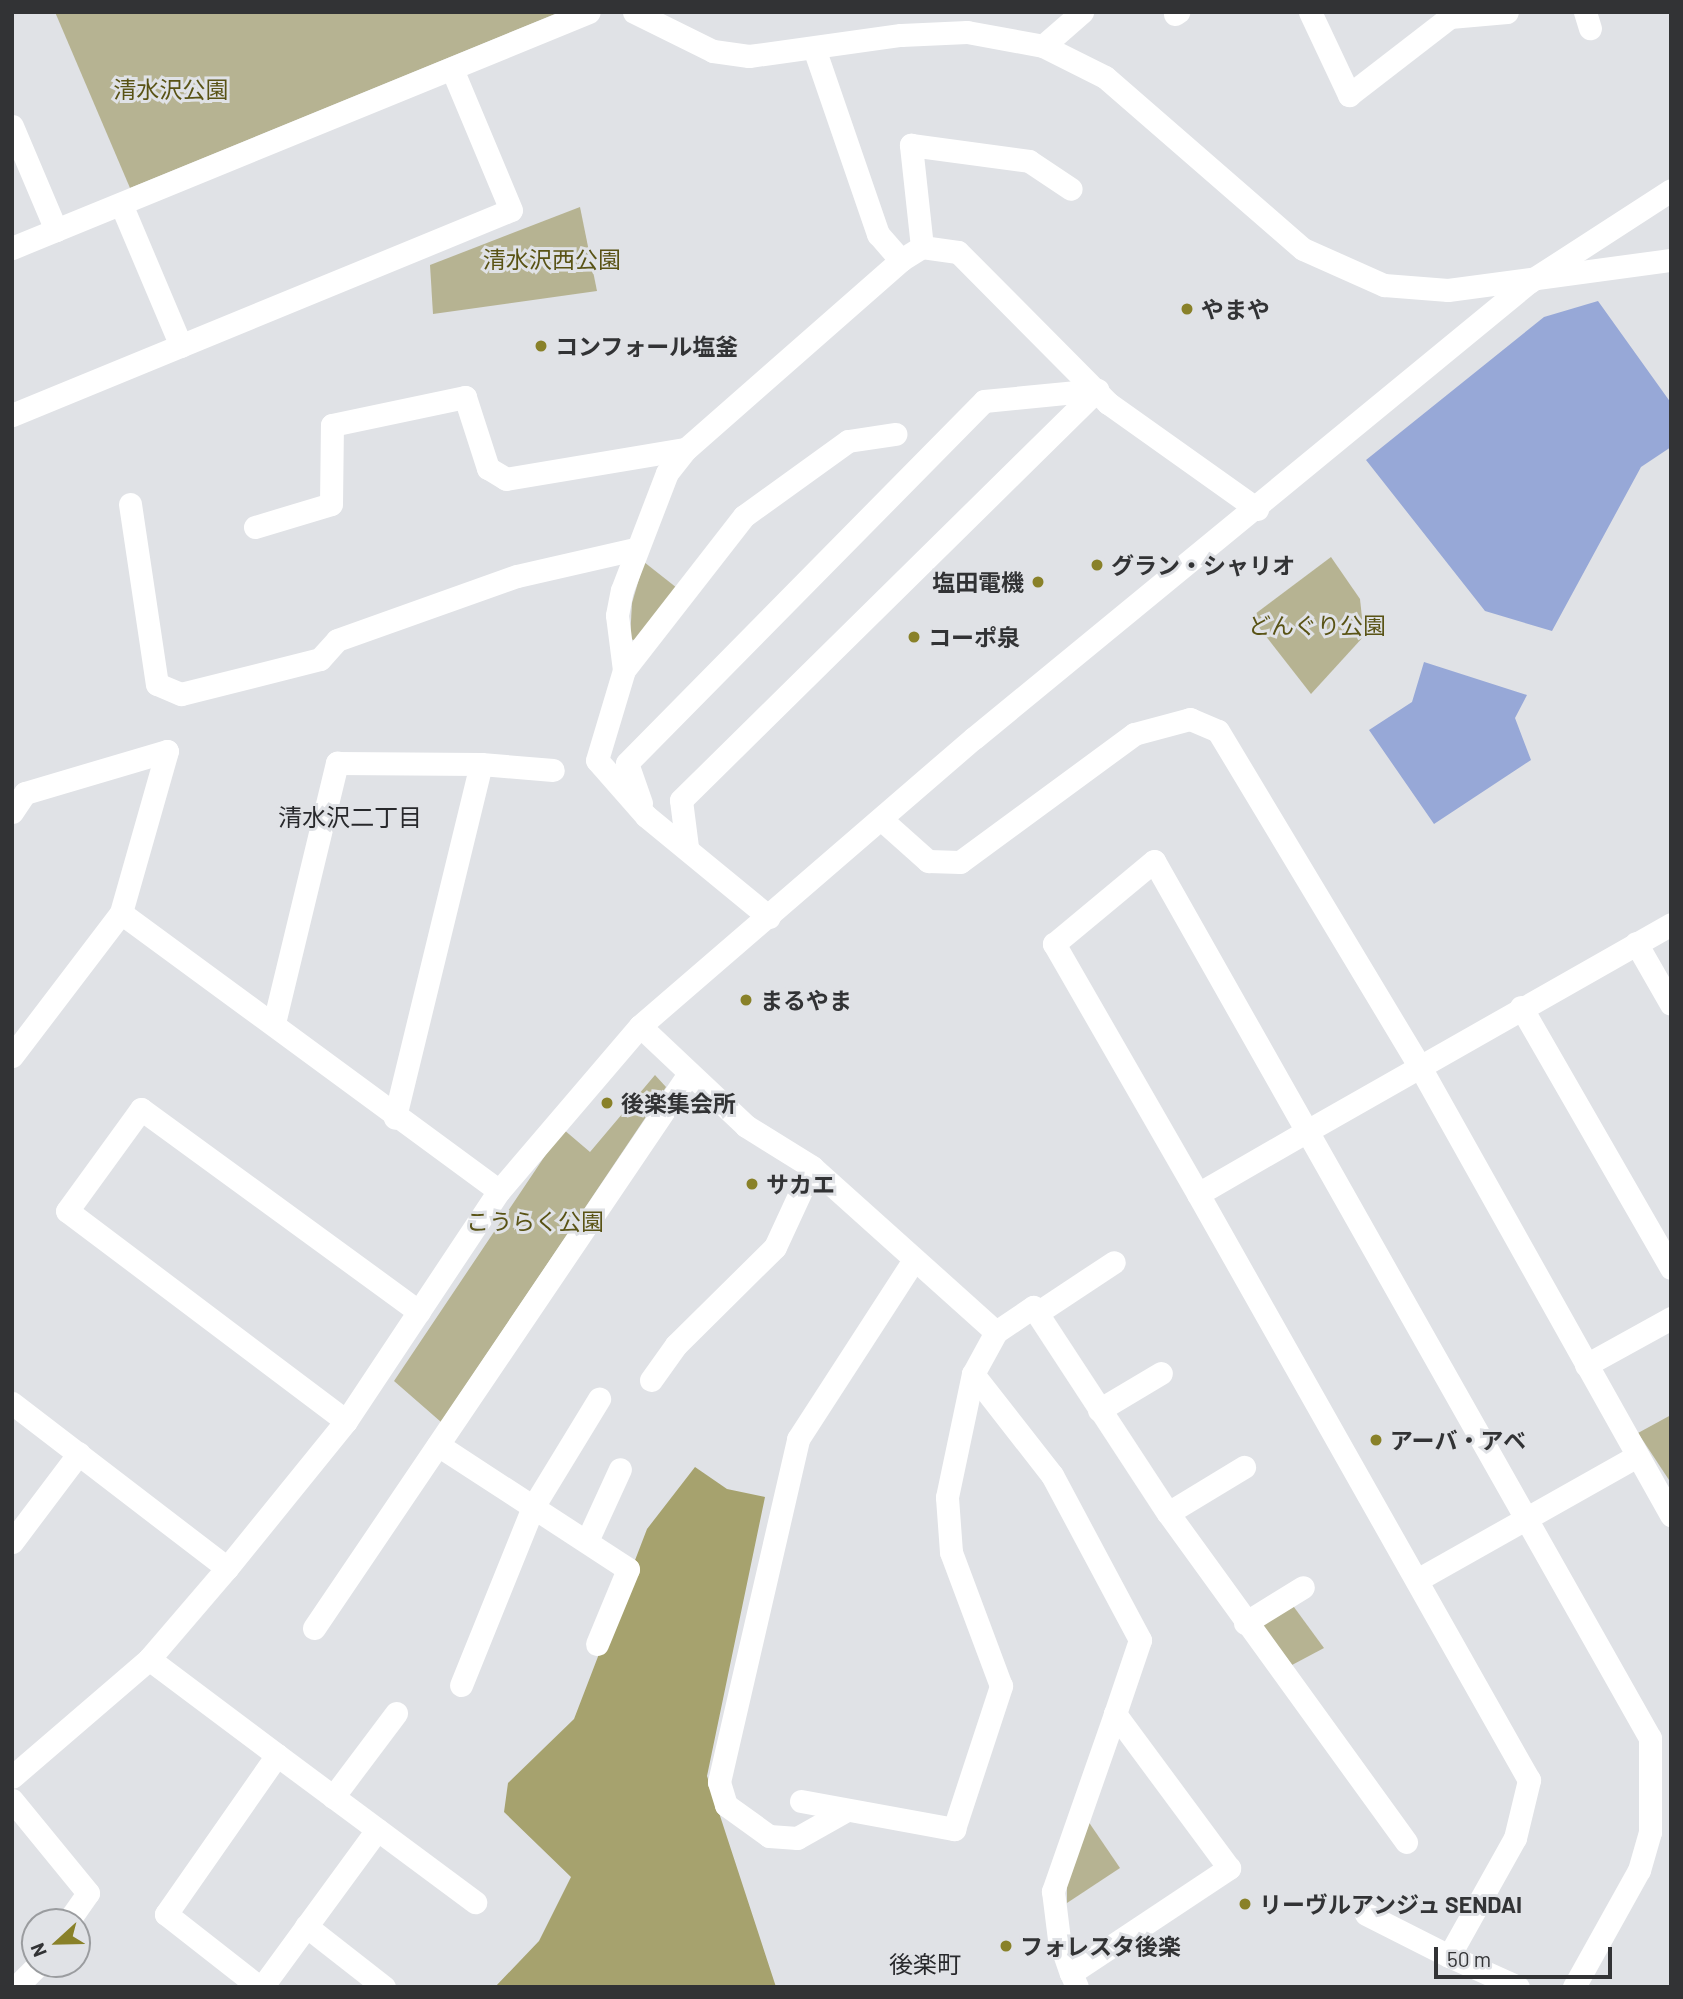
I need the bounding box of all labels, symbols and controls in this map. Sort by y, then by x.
park label: 清水沢公園 [114,75,228,103]
park label: 清水沢西公園 [483,245,621,273]
place label: やまや [1201,295,1270,323]
marker: やまや [1179,301,1195,317]
place label: コンフォール塩釜 [555,332,739,360]
marker: コンフォール塩釜 [533,338,549,354]
place label: グラン・シャリオ [1111,551,1295,579]
marker: グラン・シャリオ [1089,557,1105,573]
place label: 塩田電機 [932,568,1024,596]
marker: 塩田電機 [1030,574,1046,590]
park label: どんぐり公園 [1248,611,1386,639]
place label: コーポ泉 [928,623,1020,651]
marker: コーポ泉 [906,629,922,645]
district label: 清水沢二丁目 [278,803,422,831]
place label: まるやま [760,986,852,1014]
marker: まるやま [738,992,754,1008]
place label: 後楽集会所 [621,1089,736,1117]
marker: 後楽集会所 [599,1095,615,1111]
place label: サカエ [766,1170,835,1198]
marker: サカエ [744,1176,760,1192]
park label: こうらく公園 [466,1207,604,1235]
place label: アーバ・アベ [1390,1426,1527,1454]
marker: アーバ・アベ [1368,1432,1384,1448]
place label: リーヴルアンジュ SENDAI [1259,1890,1525,1918]
marker: リーヴルアンジュ SENDAI [1237,1896,1253,1912]
north arrow [21,1908,91,1978]
place label: フォレスタ後楽 [1020,1932,1181,1960]
scale bar [1438,1932,1616,1976]
marker: フォレスタ後楽 [998,1938,1014,1954]
text: N [25,1940,51,1960]
text: 50 m [1447,1946,1491,1971]
district label: 後楽町 [889,1950,961,1978]

